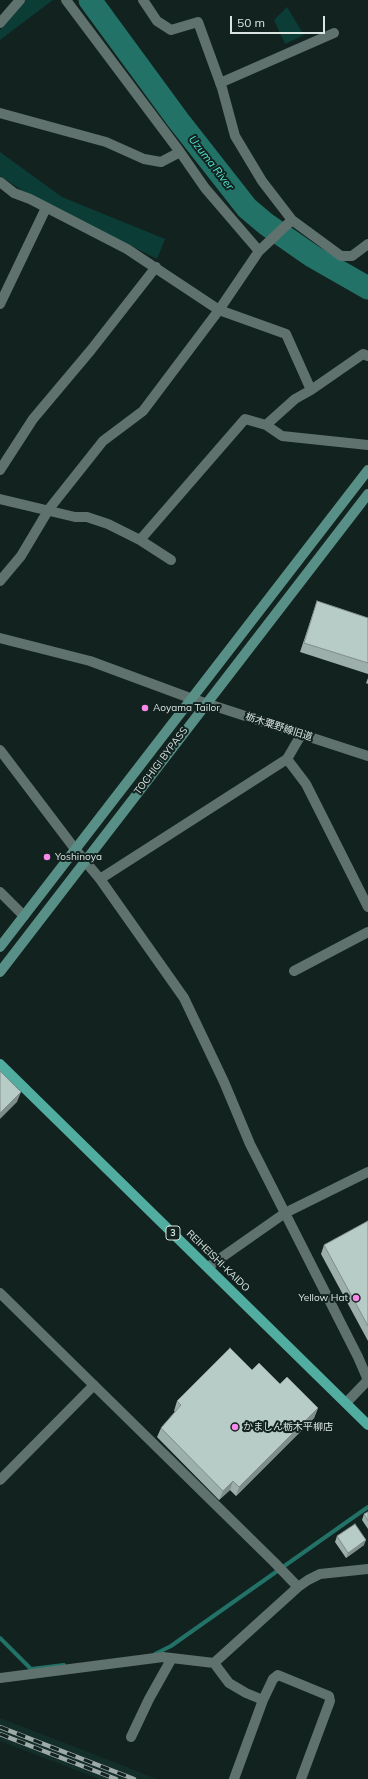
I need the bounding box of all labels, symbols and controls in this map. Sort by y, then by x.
scale bar [232,8,327,34]
text: 50 m [237,15,265,30]
water label: Uzuma River [186,133,236,193]
place label: Aoyama Tailor [153,702,220,714]
marker: Aoyama Tailor [140,703,150,713]
street label: 栃木粟野線旧道 [244,710,314,744]
street label: TOCHIGI BYPASS [132,725,190,797]
place label: Yoshinoya [55,851,102,863]
marker: Yoshinoya [42,852,52,862]
road number: 3 [166,1226,180,1240]
street label: REIHEISHI-KAIDO [184,1228,252,1294]
place label: Yellow Hat [298,1292,348,1304]
marker: Yellow Hat [351,1293,361,1303]
place label: かましん栃木平柳店 [243,1421,333,1433]
marker: かましん栃木平柳店 [230,1422,240,1432]

